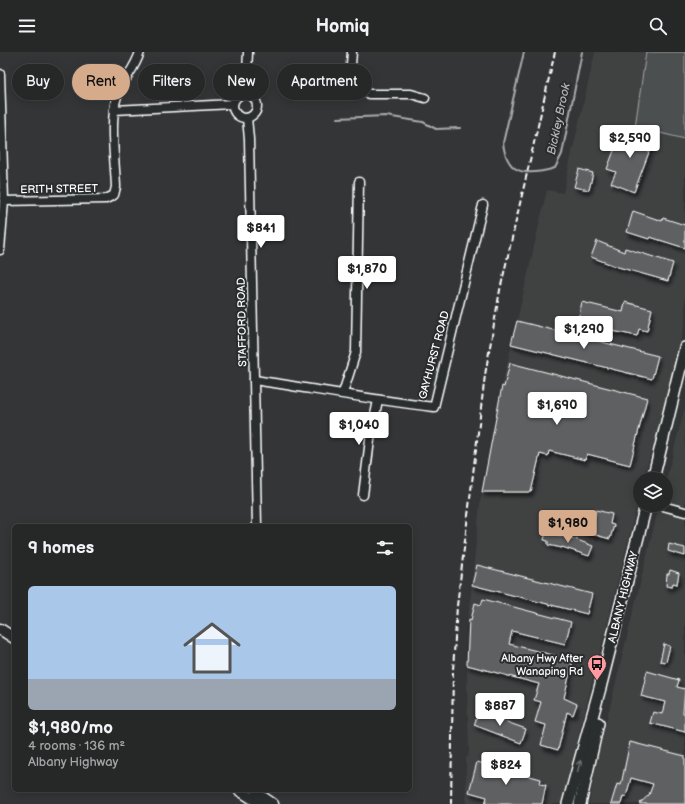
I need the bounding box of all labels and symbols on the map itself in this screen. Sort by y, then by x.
water label: Bickley Brook [544,81,574,156]
pin: $2,590 [597,125,663,159]
street label: ERITH STREET [20,182,98,196]
pin: $841 [237,215,285,249]
pin: $1,870 [334,256,400,290]
street label: STAFFORD ROAD [235,277,249,367]
street label: GAYHURST ROAD [416,310,452,400]
pin: $1,290 [551,316,617,350]
pin: $1,690 [524,392,590,426]
pin: $1,040 [326,412,392,446]
pin: $1,980 [535,510,601,544]
street label: ALBANY HIGHWAY [605,549,641,644]
place label: Albany Hwy After Wanaping Rd [501,652,584,678]
bus stop icon: Albany Hwy After Wanaping Rd [586,653,608,681]
pin: $887 [476,693,524,727]
pin: $824 [482,752,530,786]
one-way arrow [575,760,583,773]

